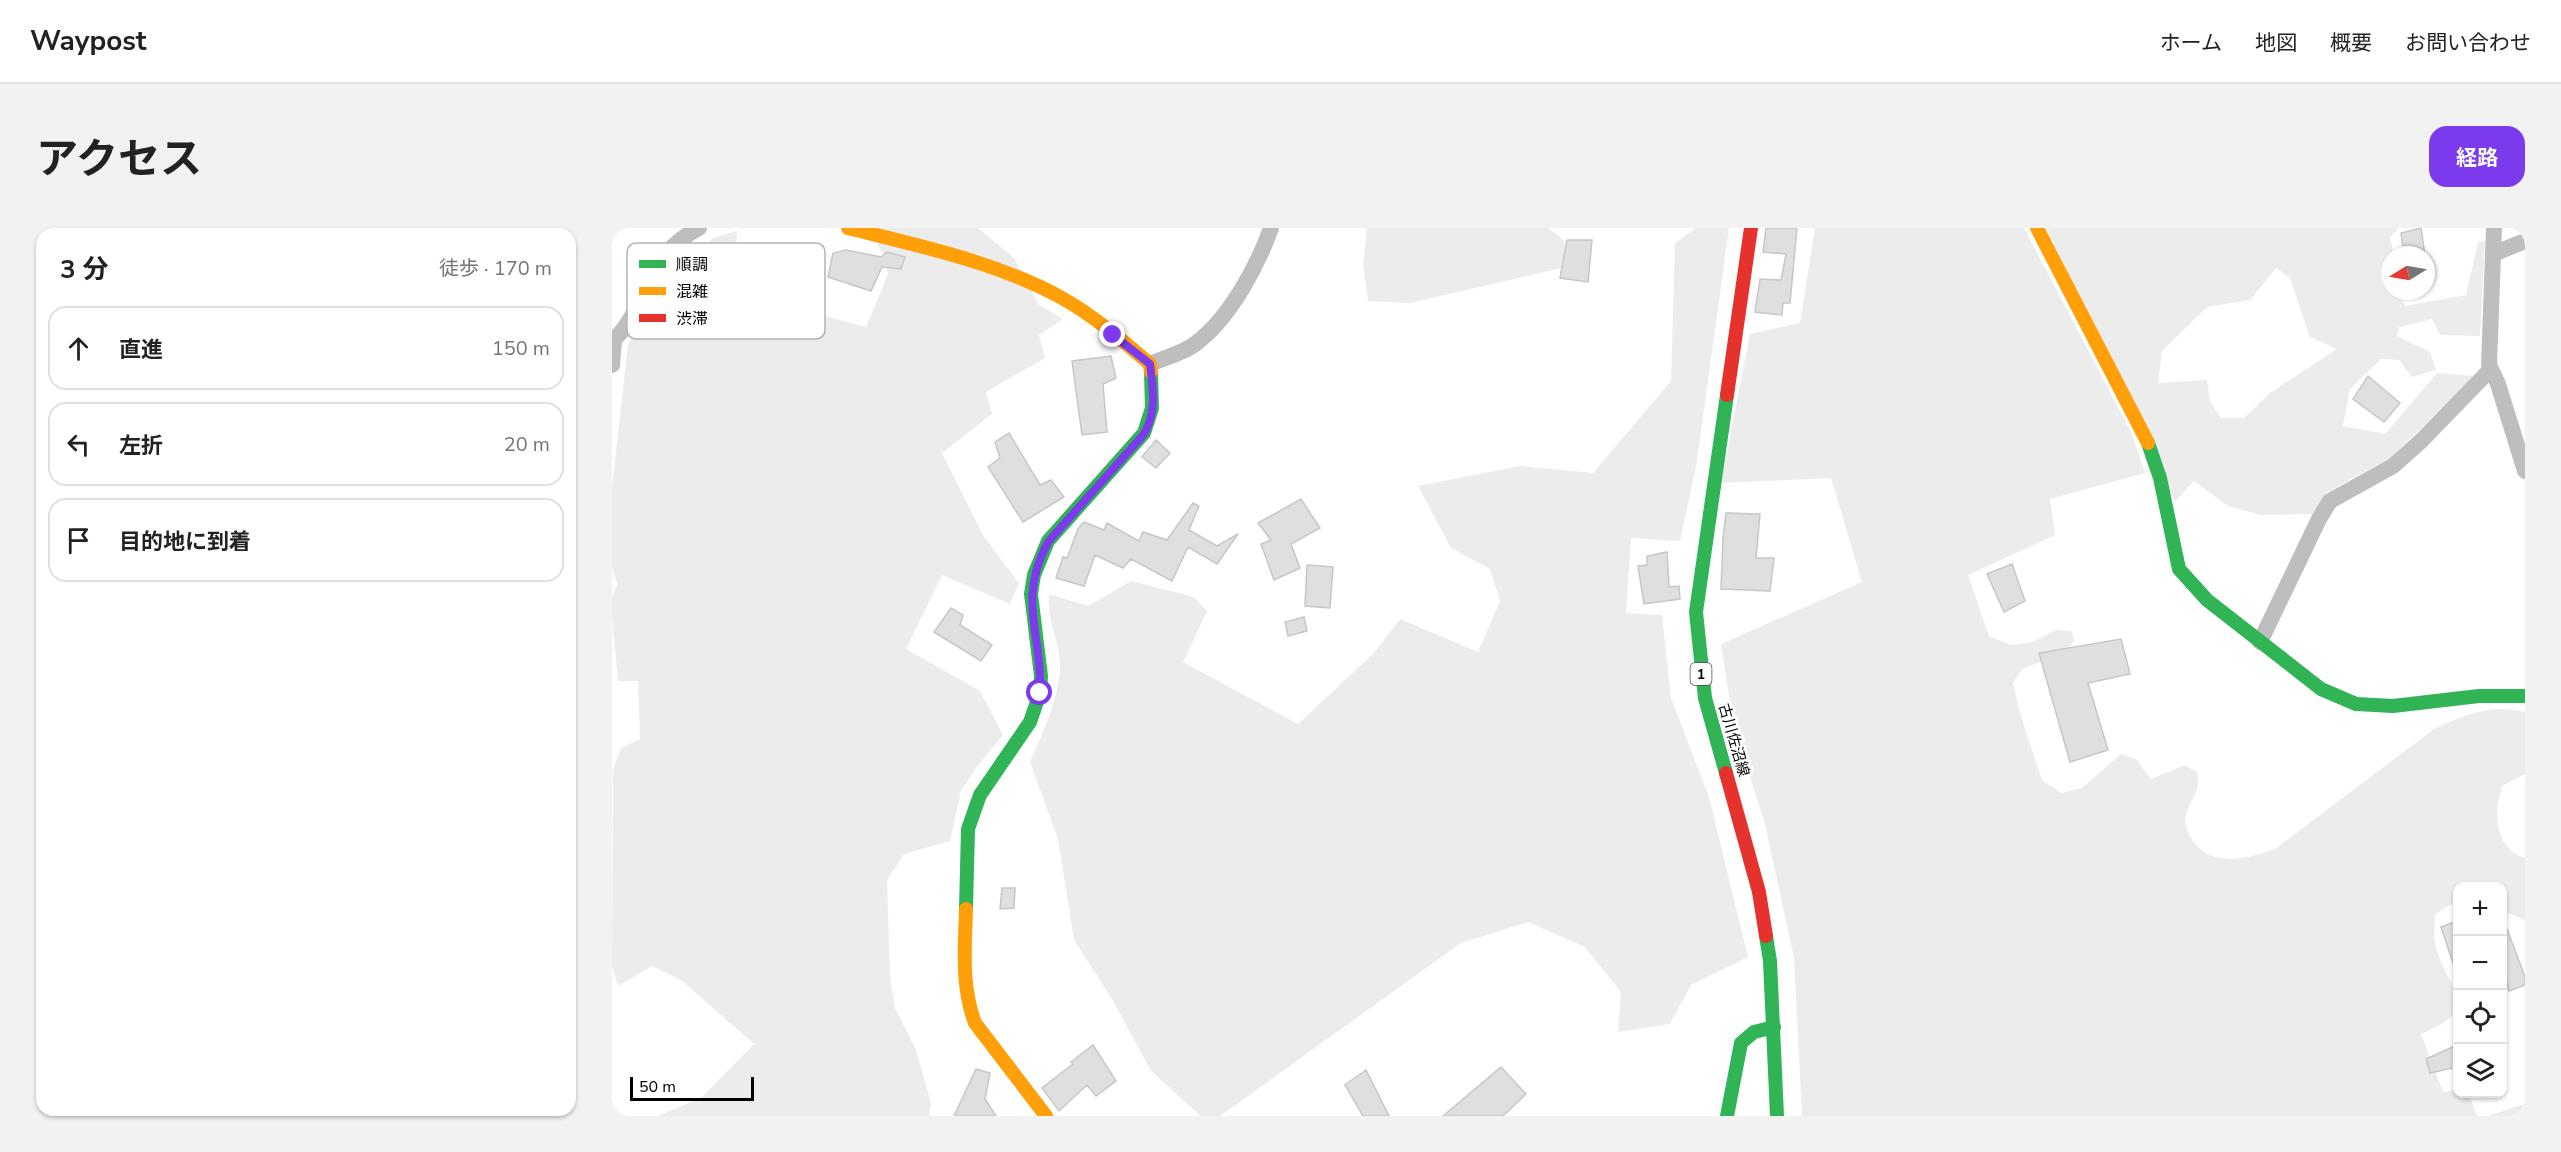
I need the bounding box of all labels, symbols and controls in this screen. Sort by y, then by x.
text: Waypost [30,22,147,60]
text: ホーム [2160,29,2222,57]
text: 地図 [2255,29,2297,57]
text: 概要 [2330,29,2372,57]
text: お問い合わせ [2405,29,2531,57]
button: 経路 [2429,126,2525,187]
text: アクセス [36,131,202,188]
legend [627,243,825,339]
north arrow [2381,246,2435,300]
text: 3 分 [60,252,109,287]
text: 順調 [676,254,708,276]
text: 徒歩 · 170 m [439,255,552,282]
text: 混雑 [676,281,708,303]
text: 渋滞 [676,308,708,330]
route end [1099,321,1125,347]
icon: ahead [62,332,95,365]
text: 直進 [119,335,163,365]
text: 150 m [492,335,550,362]
icon: left [62,428,95,461]
text: 左折 [119,431,163,461]
text: 20 m [504,431,550,458]
icon: arrive [62,524,95,557]
text: 目的地に到着 [119,527,251,557]
road number: 1 [1690,663,1712,685]
route start [1026,679,1052,705]
street label: 古川佐沼線 [1714,701,1754,779]
map controls [2453,882,2507,1098]
button: + [2453,882,2507,936]
button: − [2453,936,2507,990]
button: locate [2453,990,2507,1044]
button: layers [2453,1044,2507,1098]
scale bar [630,1074,754,1102]
text: 50 m [639,1076,676,1098]

